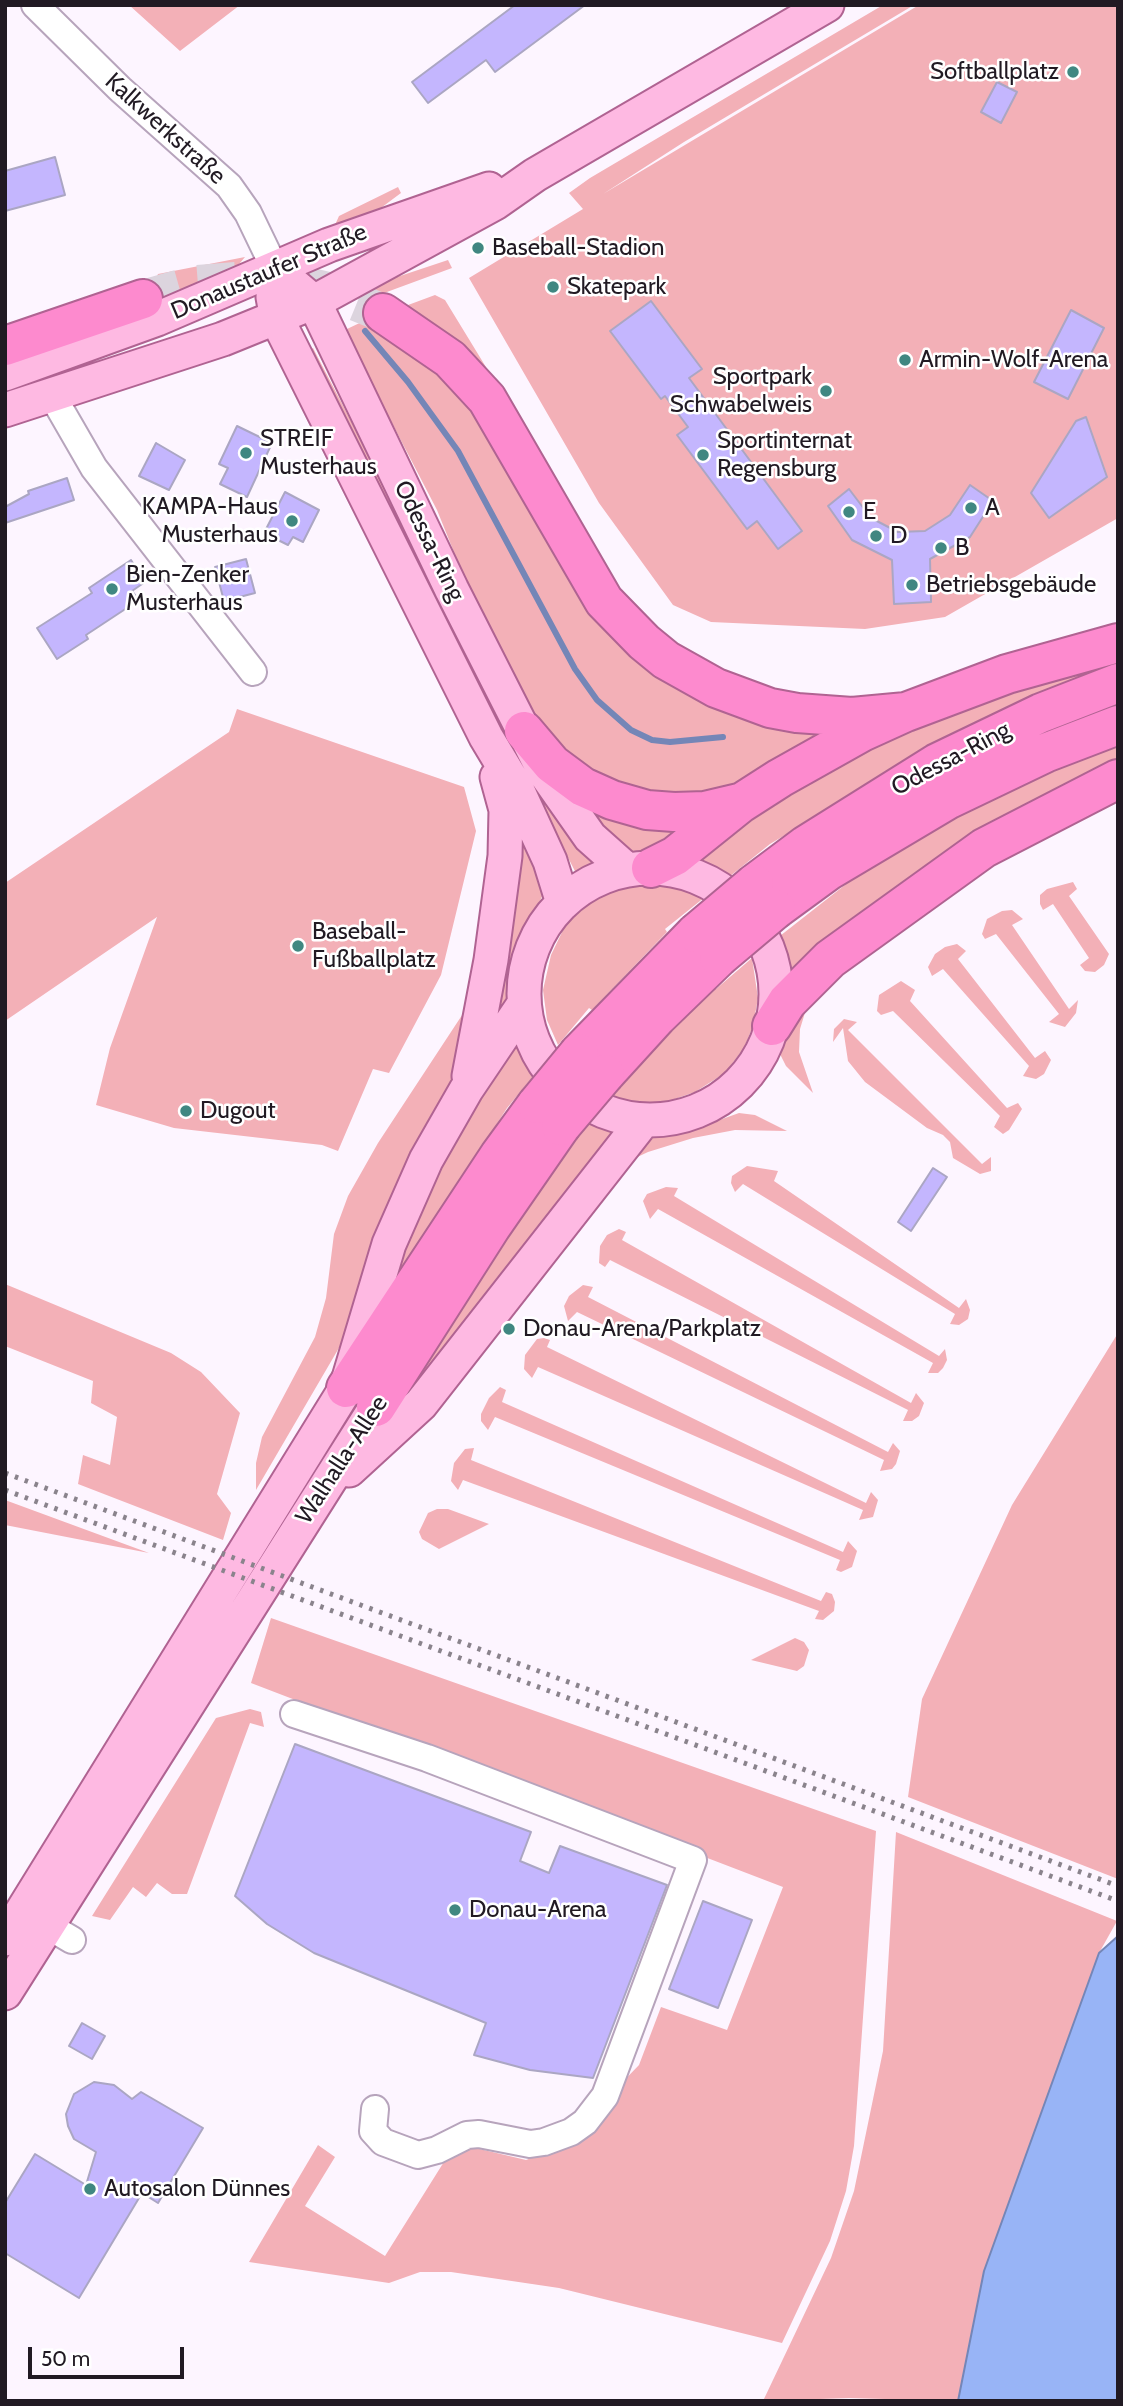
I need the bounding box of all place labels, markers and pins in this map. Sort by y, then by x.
place label: Softballplatz [930,58,1059,86]
marker: Softballplatz [1065,64,1081,80]
place label: Baseball-Stadion [492,234,664,262]
marker: Baseball-Stadion [470,240,486,256]
place label: Skatepark [567,273,666,301]
marker: Skatepark [545,279,561,295]
place label: Armin-Wolf-Arena [919,346,1108,374]
marker: Armin-Wolf-Arena [897,352,913,368]
place label: Sportpark Schwabelweis [670,363,812,419]
marker: Sportpark Schwabelweis [818,383,834,399]
place label: STREIF Musterhaus [260,425,377,481]
place label: Sportinternat Regensburg [717,427,852,483]
marker: STREIF Musterhaus [238,445,254,461]
marker: Sportinternat Regensburg [695,447,711,463]
place label: KAMPA-Haus Musterhaus [142,493,278,549]
place label: A [985,494,1000,522]
place label: E [863,498,876,526]
marker: A [963,500,979,516]
marker: E [841,504,857,520]
marker: KAMPA-Haus Musterhaus [284,513,300,529]
place label: D [890,522,907,550]
marker: D [868,528,884,544]
place label: B [955,534,969,562]
marker: B [933,540,949,556]
place label: Bien-Zenker Musterhaus [126,561,249,617]
place label: Betriebsgebäude [926,571,1096,599]
marker: Betriebsgebäude [904,577,920,593]
marker: Bien-Zenker Musterhaus [104,581,120,597]
place label: Baseball- Fußballplatz [312,918,436,974]
marker: Baseball- Fußballplatz [290,938,306,954]
place label: Dugout [200,1097,276,1125]
marker: Dugout [178,1103,194,1119]
place label: Donau-Arena/Parkplatz [523,1315,761,1343]
marker: Donau-Arena/Parkplatz [501,1321,517,1337]
place label: Donau-Arena [469,1896,606,1924]
marker: Donau-Arena [447,1902,463,1918]
place label: Autosalon Dünnes [104,2175,290,2203]
marker: Autosalon Dünnes [82,2181,98,2197]

